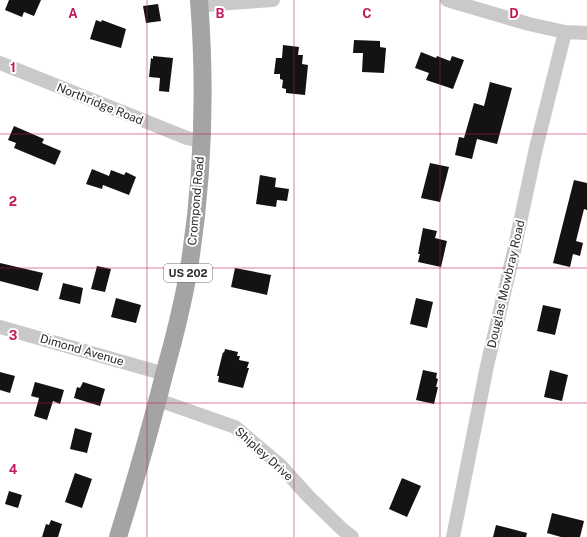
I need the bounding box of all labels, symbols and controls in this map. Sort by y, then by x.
text: A [68,6,78,21]
text: B [216,6,225,21]
text: C [362,6,372,21]
text: D [509,6,519,21]
text: 1 [10,60,16,75]
street label: Northridge Road [55,80,145,128]
street label: Crompond Road [185,156,207,246]
text: 2 [9,194,17,209]
street label: Douglas Mowbray Road [484,219,528,349]
road number: US 202 [164,264,212,282]
text: 3 [9,328,18,343]
street label: Dimond Avenue [38,331,126,369]
street label: Shipley Drive [232,424,296,484]
text: 4 [9,462,18,477]

